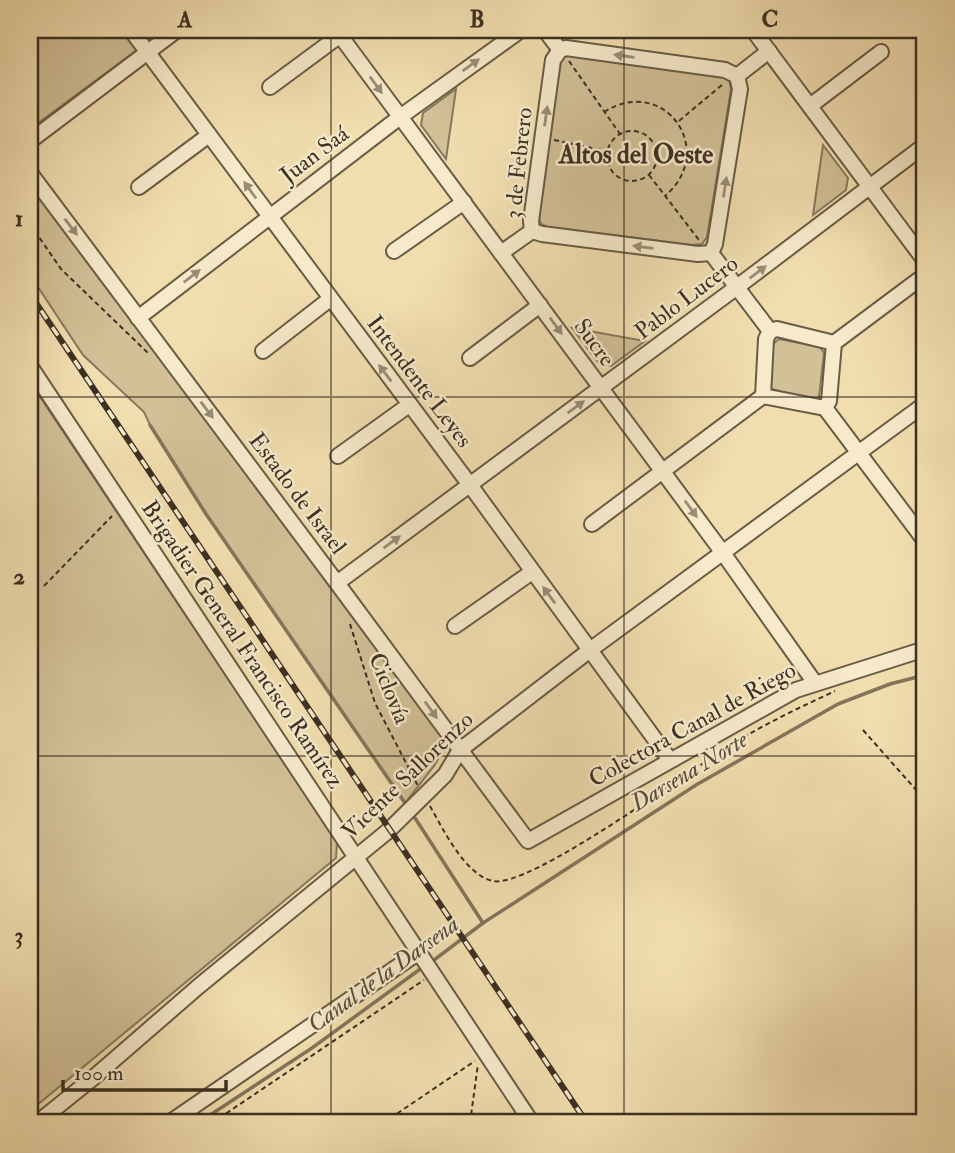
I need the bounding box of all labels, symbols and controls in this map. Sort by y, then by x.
text: A [177,5,193,34]
text: B [469,5,485,34]
text: C [762,5,778,34]
one-way arrow [613,51,635,62]
one-way arrow [462,58,480,73]
one-way arrow [369,76,383,94]
one-way arrow [540,105,551,127]
street label: 3 de Febrero [498,106,539,220]
street label: Juan Saá [273,119,355,190]
district label: Altos del Oeste [558,139,713,171]
one-way arrow [719,176,730,198]
one-way arrow [243,181,257,199]
text: 1 [15,204,23,233]
one-way arrow [63,218,78,236]
one-way arrow [632,241,654,252]
street label: Pablo Lucero [629,249,744,346]
one-way arrow [749,265,767,279]
one-way arrow [183,270,201,284]
street label: Intendente Leyes [360,309,479,453]
street label: Sucre [568,313,622,372]
one-way arrow [548,317,563,335]
one-way arrow [378,364,392,382]
one-way arrow [566,400,584,415]
one-way arrow [199,401,213,419]
street label: Estado de Israel [242,427,353,560]
street label: Brigadier General Francisco Ramírez [135,495,350,794]
one-way arrow [684,500,698,519]
one-way arrow [383,535,401,550]
text: 2 [13,562,25,591]
one-way arrow [542,586,556,604]
street label: Ciclovía [362,648,417,728]
street label: Colectora Canal de Riego [584,655,801,793]
one-way arrow [423,701,437,719]
street label: Vicente Sallorenzo [335,705,479,845]
water label: Darsena Norte [624,724,754,819]
water label: Canal de la Darsena [301,909,465,1040]
text: 3 [15,921,23,950]
scale bar [63,1048,226,1092]
text: 100 m [74,1060,124,1087]

